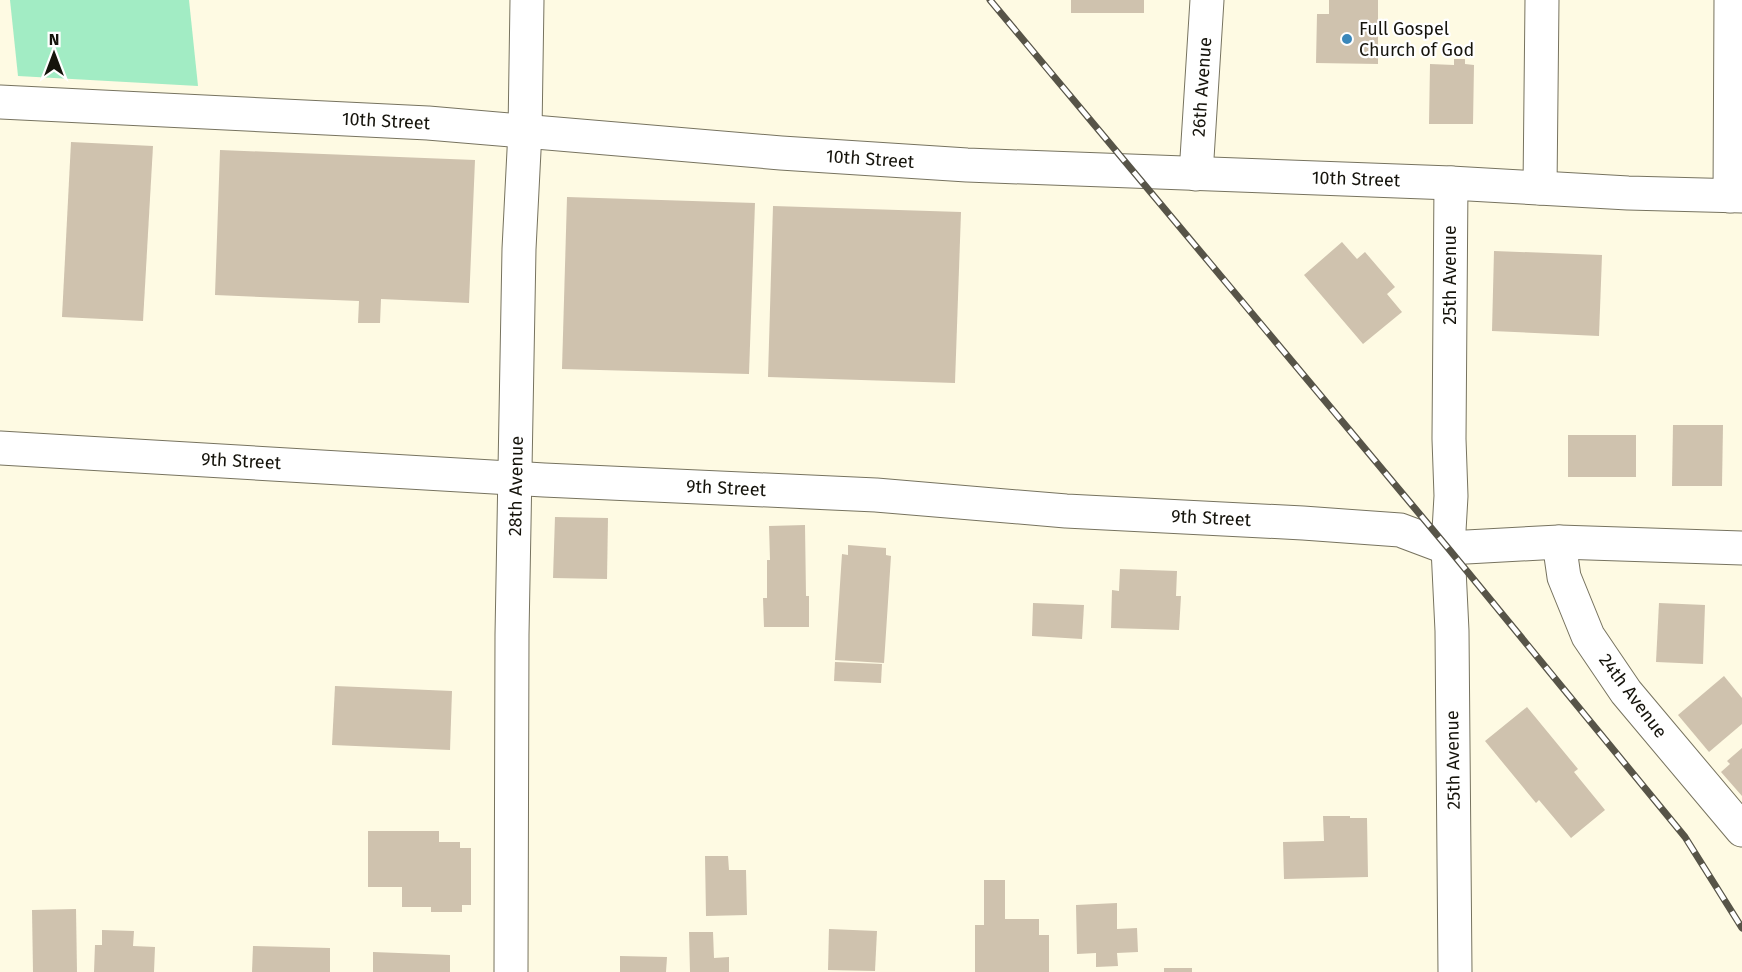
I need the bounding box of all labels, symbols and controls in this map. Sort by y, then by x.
place label: Full Gospel Church of God [1359,18,1474,61]
north arrow [24,24,84,84]
text: N [49,30,59,49]
marker: Full Gospel Church of God [1340,32,1354,46]
street label: 26th Avenue [1188,36,1216,138]
street label: 10th Street [341,108,431,134]
street label: 10th Street [825,145,915,173]
street label: 10th Street [1311,166,1401,192]
street label: 25th Avenue [1439,225,1461,325]
street label: 28th Avenue [504,436,528,536]
street label: 9th Street [200,448,282,474]
street label: 9th Street [685,475,767,501]
street label: 9th Street [1170,505,1252,531]
street label: 24th Avenue [1594,650,1672,742]
street label: 25th Avenue [1441,710,1465,810]

